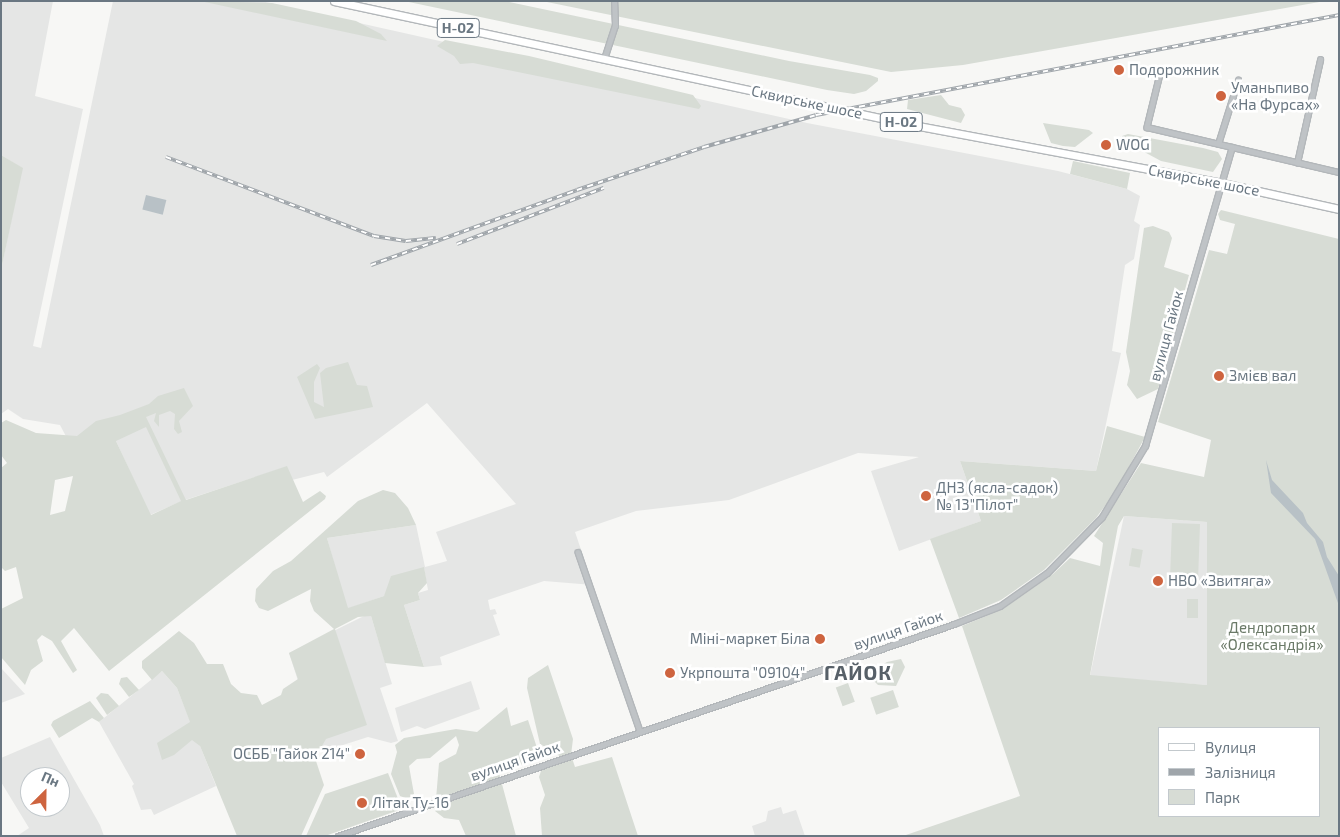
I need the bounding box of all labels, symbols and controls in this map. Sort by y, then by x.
road number: Н-02 [437,16,479,40]
place label: Подорожник [1129,61,1219,79]
marker: Подорожник [1113,64,1125,76]
place label: Уманьпиво «На Фурсах» [1231,78,1320,113]
street label: Сквирське шосе [750,81,864,123]
marker: Уманьпиво «На Фурсах» [1215,90,1227,102]
road number: Н-02 [880,110,922,134]
place label: WOG [1116,136,1150,154]
marker: WOG [1100,139,1112,151]
street label: Сквирське шосе [1147,160,1261,200]
street label: вулиця Гайок [1145,289,1187,383]
place label: Змієв вал [1229,367,1297,385]
marker: Змієв вал [1213,370,1225,382]
place label: ДНЗ (ясла-садок) № 13"Пілот" [936,478,1058,513]
marker: ДНЗ (ясла-садок) № 13"Пілот" [920,490,932,502]
place label: НВО «Звитяга» [1168,572,1271,590]
marker: НВО «Звитяга» [1152,575,1164,587]
street label: вулиця Гайок [851,606,945,654]
park label: Дендропарк «Олександрія» [1221,618,1323,653]
place label: Міні-маркет Біла [690,630,810,648]
marker: Міні-маркет Біла [814,633,826,645]
district label: ГАЙОК [823,660,893,684]
place label: Укрпошта "09104" [680,664,805,682]
marker: Укрпошта "09104" [664,667,676,679]
legend [1158,727,1320,817]
street label: вулиця Гайок [468,737,562,785]
text: Вулиця [1205,738,1256,756]
place label: ОСББ "Гайок 214" [233,745,350,763]
marker: ОСББ "Гайок 214" [354,748,366,760]
text: Залізниця [1205,763,1276,781]
north arrow [20,767,70,817]
text: Пн [39,767,62,790]
text: Парк [1205,788,1240,806]
place label: Літак Ту-16 [372,794,449,812]
marker: Літак Ту-16 [356,797,368,809]

